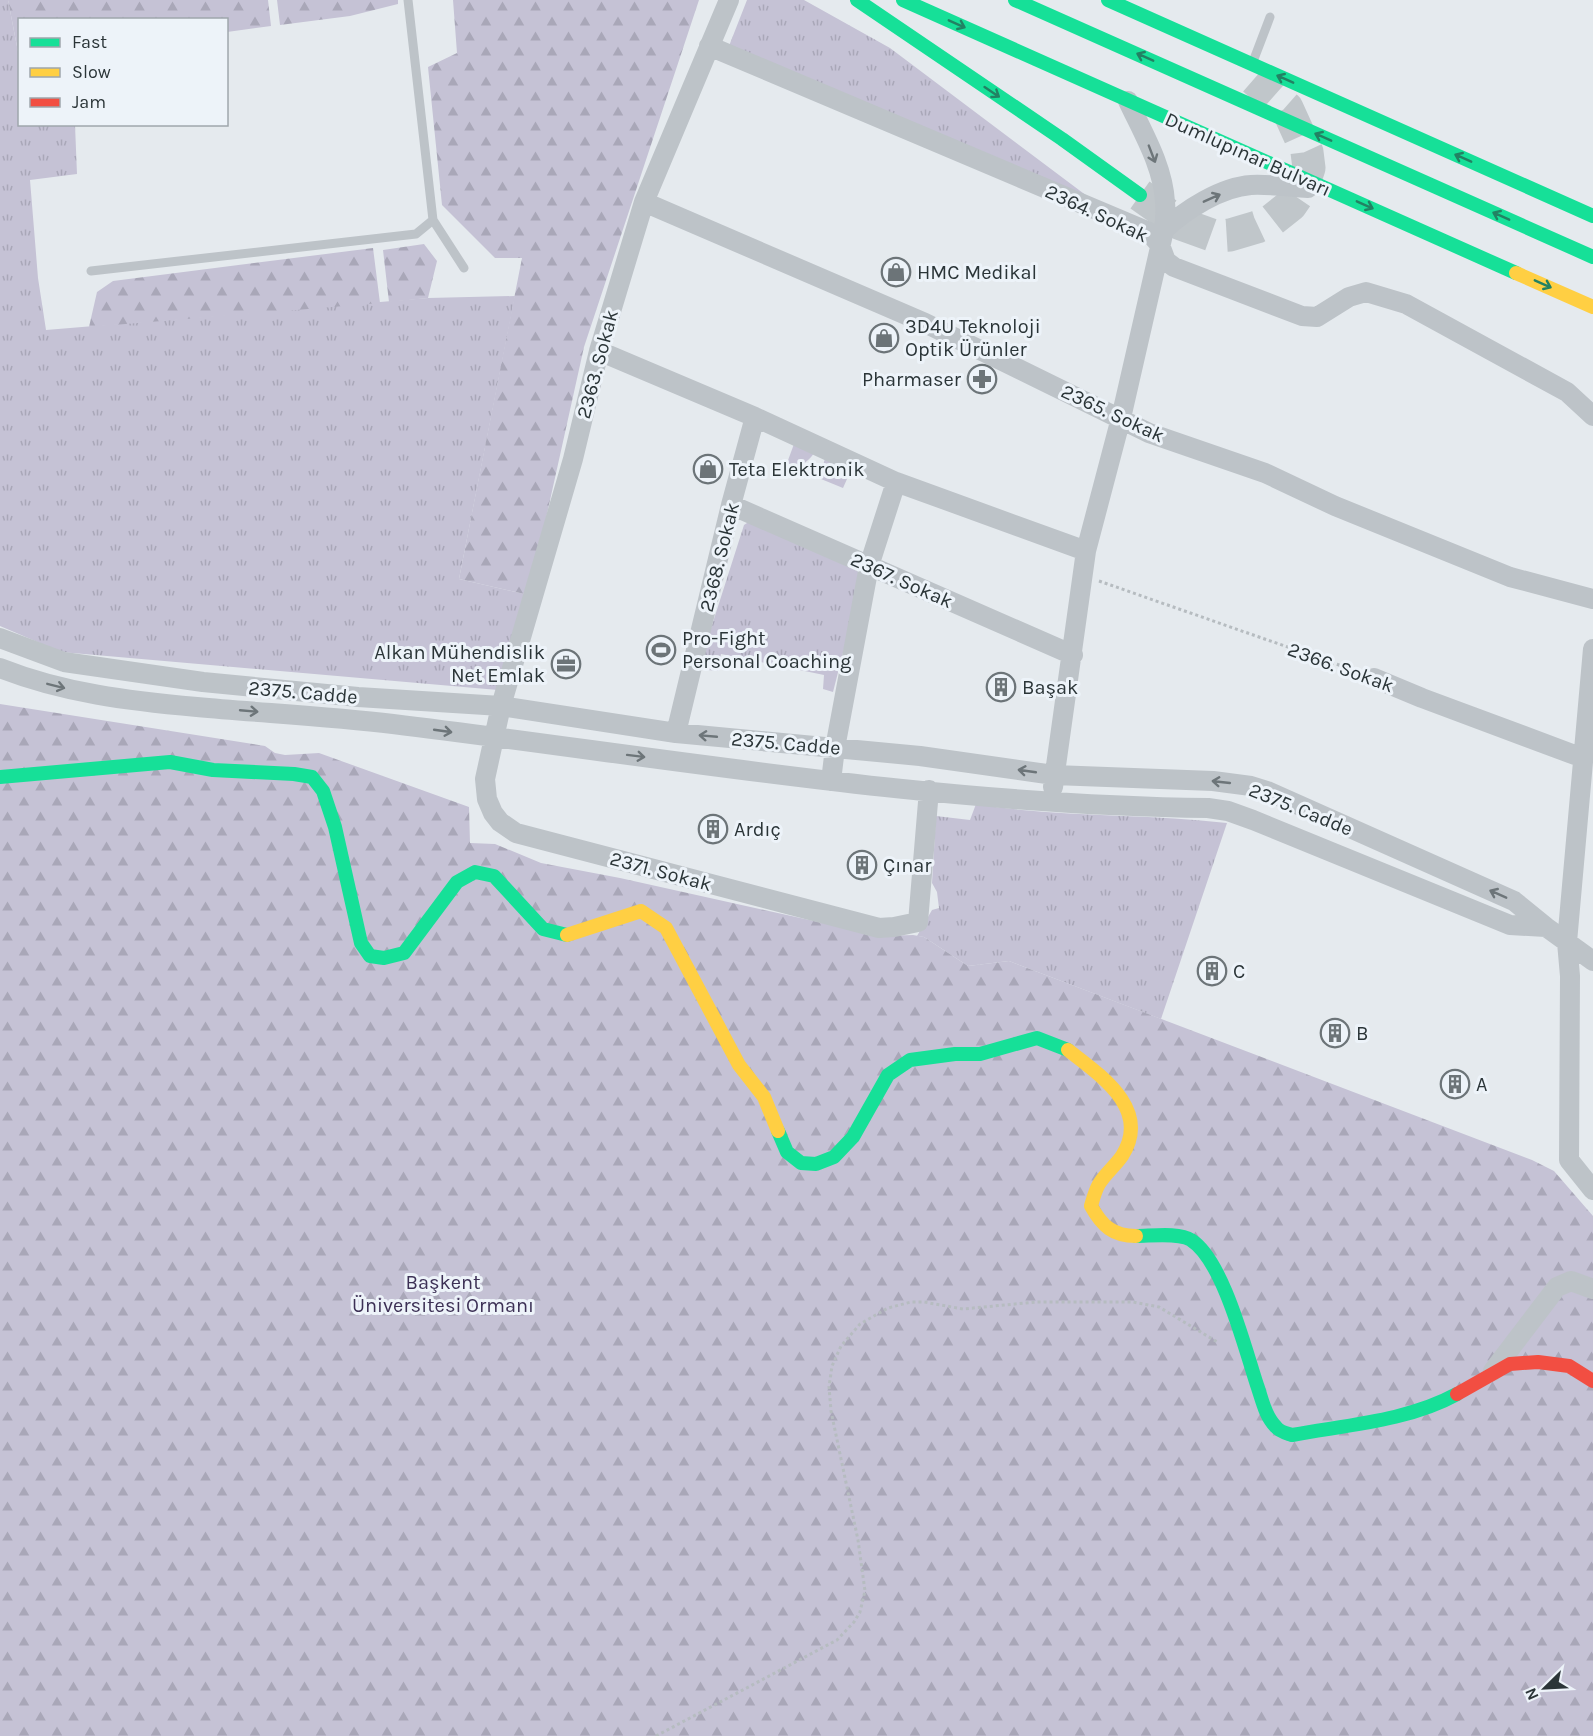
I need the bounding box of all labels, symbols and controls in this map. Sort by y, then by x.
legend [18,18,228,126]
one-way arrow [947,19,965,30]
text: Fast [72,31,107,53]
one-way arrow [1136,51,1154,63]
text: Slow [72,61,111,83]
one-way arrow [1276,72,1294,84]
one-way arrow [983,86,1000,98]
text: Jam [72,91,106,113]
street label: Dumlupınar Bulvarı [1161,108,1334,201]
one-way arrow [1314,130,1332,141]
one-way arrow [1148,144,1159,163]
one-way arrow [1454,152,1472,163]
street label: 2364. Sokak [1042,180,1152,247]
one-way arrow [1203,192,1221,204]
one-way arrow [1356,200,1374,211]
one-way arrow [1493,210,1511,221]
shop icon: HMC Medikal [880,256,912,288]
place label: HMC Medikal [917,261,1037,284]
one-way arrow [1534,279,1552,291]
street label: 2363. Sokak [572,307,623,421]
place label: 3D4U Teknoloji Optik Ürünler [905,315,1041,361]
shop icon: 3D4U Teknoloji Optik Ürünler [868,322,900,354]
pharmacy icon: Pharmaser [966,363,998,395]
place label: Pharmaser [862,368,962,391]
street label: 2365. Sokak [1058,380,1168,447]
shop icon: Teta Elektronik [692,453,724,485]
place label: Teta Elektronik [729,458,864,481]
street label: 2368. Sokak [695,500,744,614]
street label: 2367. Sokak [847,548,956,613]
place label: Pro-Fight Personal Coaching [682,627,851,673]
sports icon: Pro-Fight Personal Coaching [645,634,677,666]
street label: 2366. Sokak [1285,638,1397,697]
place label: Alkan Mühendislik Net Emlak [374,641,545,687]
office icon: Alkan Mühendislik Net Emlak [550,648,582,680]
building icon: Başak [985,671,1017,703]
street label: 2375. Cadde [247,676,359,709]
place label: Başak [1022,676,1078,699]
one-way arrow [46,680,65,692]
one-way arrow [238,706,258,717]
one-way arrow [432,726,452,737]
street label: 2375. Cadde [730,727,842,760]
one-way arrow [698,730,718,741]
one-way arrow [626,751,646,762]
one-way arrow [1017,766,1037,777]
one-way arrow [1212,776,1231,787]
street label: 2375. Cadde [1246,778,1356,841]
building icon: Ardıç [697,813,729,845]
place label: Ardıç [734,818,781,841]
street label: 2371. Sokak [608,847,714,896]
building icon: Çınar [846,849,878,881]
place label: Çınar [883,854,932,877]
one-way arrow [1490,887,1508,899]
building icon: C [1196,955,1228,987]
place label: C [1233,960,1245,983]
building icon: B [1319,1017,1351,1049]
place label: B [1356,1022,1368,1045]
building icon: A [1439,1068,1471,1100]
place label: A [1476,1073,1488,1096]
park label: Başkent Üniversitesi Ormanı [352,1271,534,1317]
north arrow [1515,1658,1575,1718]
text: N [1521,1685,1543,1703]

